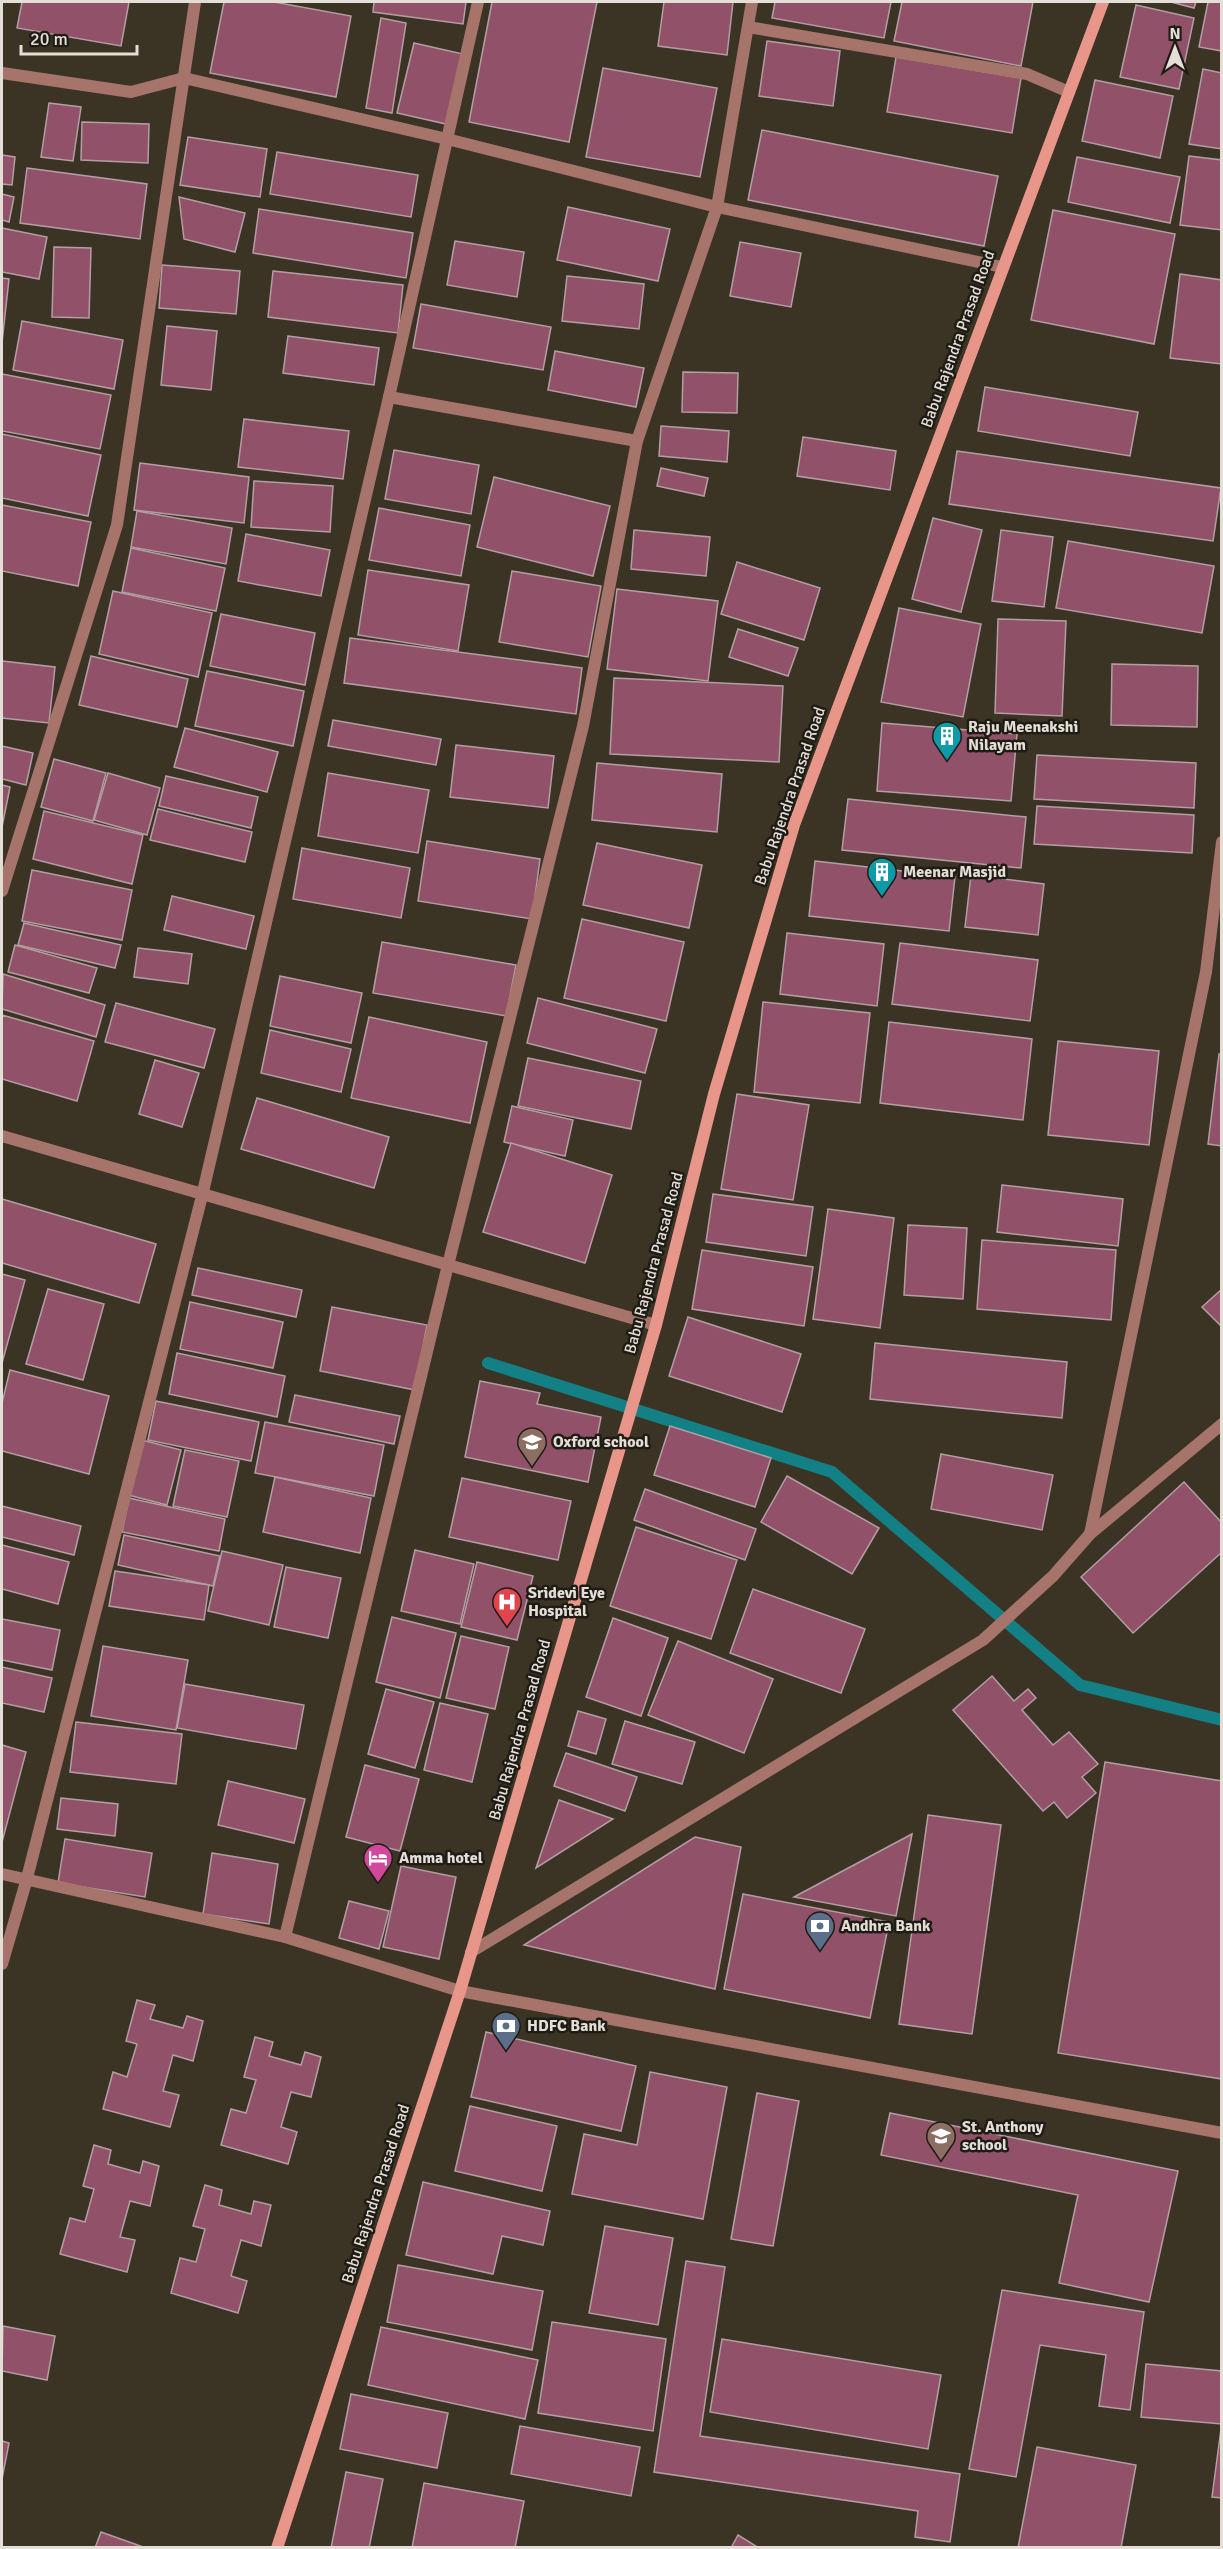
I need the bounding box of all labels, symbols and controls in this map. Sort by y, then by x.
scale bar [21,18,136,56]
north arrow [1145,18,1205,78]
text: N [1169,24,1181,44]
text: 20 m [30,28,68,50]
street label: Babu Rajendra Prasad Road [917,248,999,430]
street label: Babu Rajendra Prasad Road [750,704,830,888]
place label: Raju Meenakshi Nilayam [968,717,1078,755]
building icon: Raju Meenakshi Nilayam [931,720,963,762]
building icon: Meenar Masjid [866,856,898,898]
place label: Meenar Masjid [903,862,1006,882]
street label: Babu Rajendra Prasad Road [620,1170,688,1356]
school or university icon: Oxford school [516,1426,548,1468]
place label: Oxford school [553,1432,649,1452]
place label: Sridevi Eye Hospital [528,1583,605,1621]
hospital icon: Sridevi Eye Hospital [491,1586,523,1628]
street label: Babu Rajendra Prasad Road [485,1637,555,1823]
hotel icon: Amma hotel [362,1842,394,1884]
place label: Amma hotel [399,1848,483,1868]
bank icon: Andhra Bank [804,1910,836,1952]
place label: Andhra Bank [841,1916,931,1936]
bank icon: HDFC Bank [490,2010,522,2052]
place label: HDFC Bank [527,2016,606,2036]
street label: Babu Rajendra Prasad Road [338,2102,414,2286]
place label: St. Anthony school [962,2117,1044,2155]
school or university icon: St. Anthony school [925,2120,957,2162]

